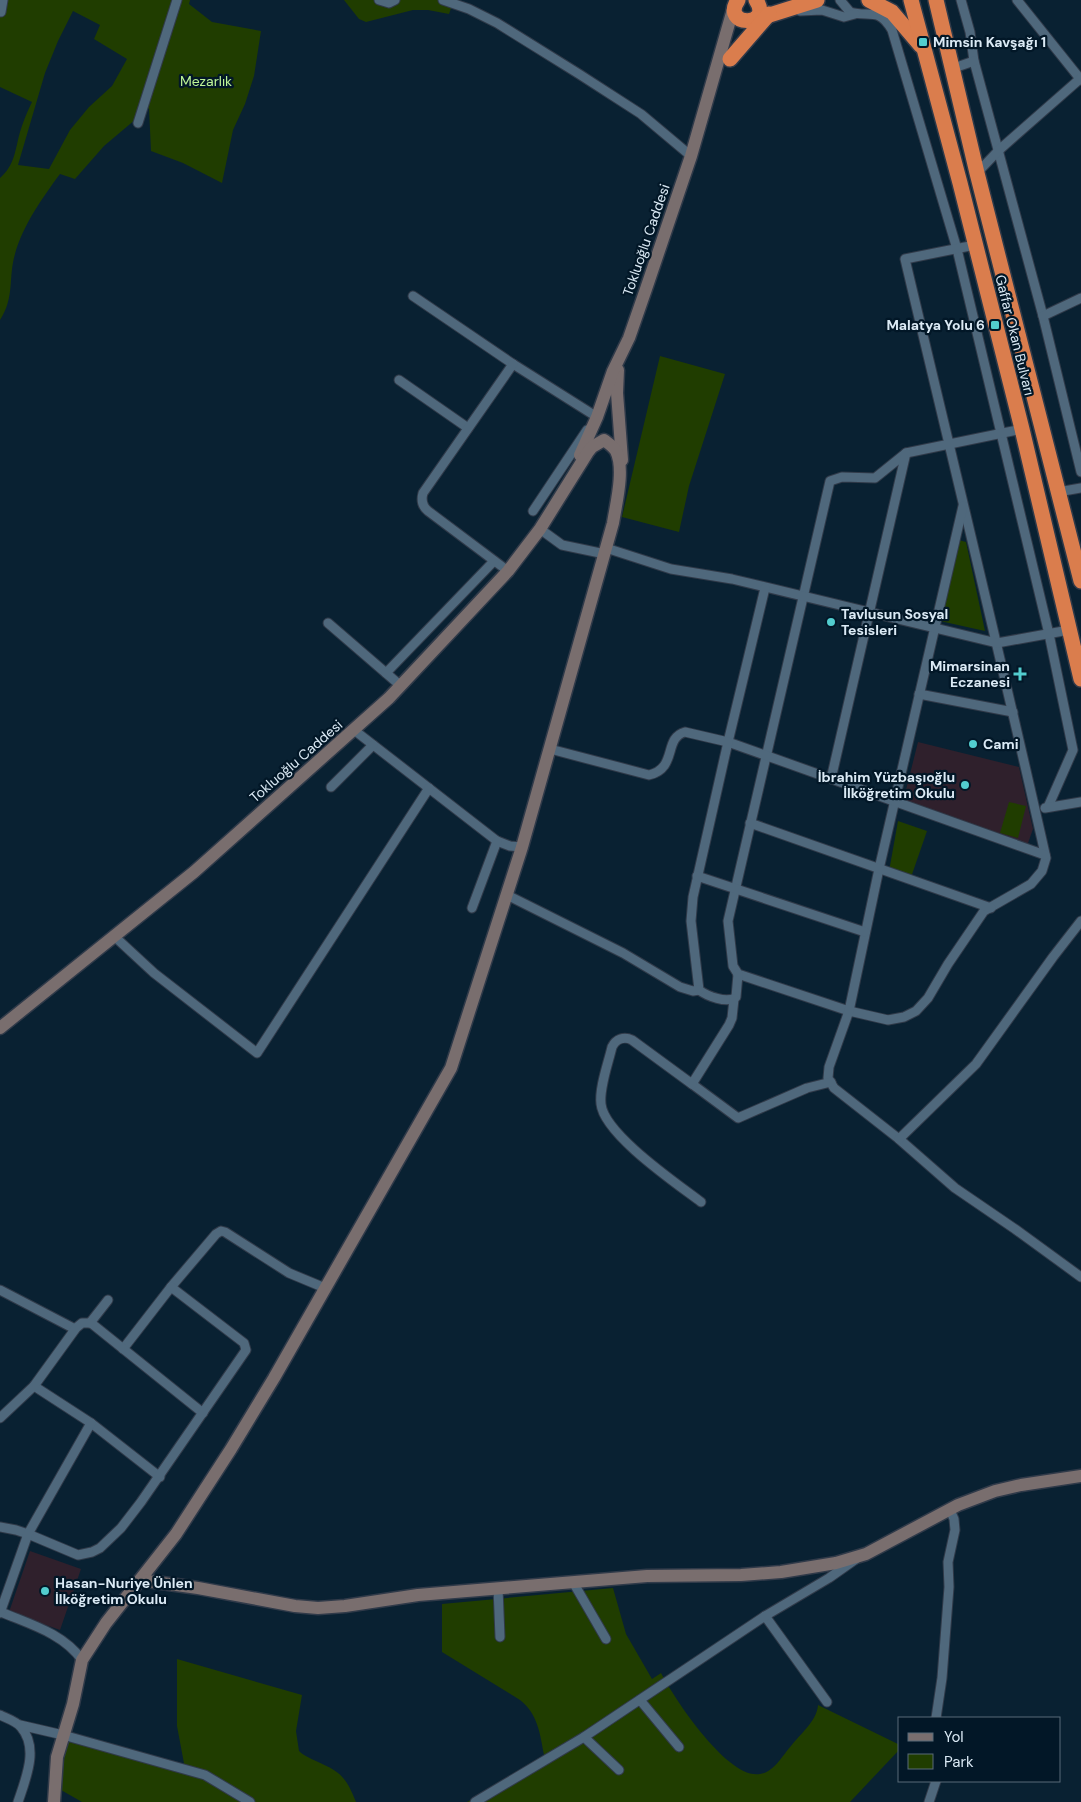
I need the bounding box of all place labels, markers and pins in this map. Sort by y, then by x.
place label: Mimsin Kavşağı 1 [933,33,1046,51]
marker: Mimsin Kavşağı 1 [917,36,929,48]
place label: Malatya Yolu 6 [886,316,985,334]
marker: Malatya Yolu 6 [989,319,1001,331]
place label: Tavlusun Sosyal Tesisleri [841,605,948,639]
marker: Tavlusun Sosyal Tesisleri [825,616,837,628]
place label: Mimarsinan Eczanesi [930,657,1010,691]
marker: Mimarsinan Eczanesi [1014,668,1026,680]
place label: Cami [983,735,1019,753]
marker: Cami [967,738,979,750]
place label: İbrahim Yüzbaşıoğlu İlköğretim Okulu [818,768,955,802]
marker: İbrahim Yüzbaşıoğlu İlköğretim Okulu [959,779,971,791]
place label: Hasan-Nuriye Ünlen İlköğretim Okulu [55,1574,193,1608]
marker: Hasan-Nuriye Ünlen İlköğretim Okulu [39,1585,51,1597]

